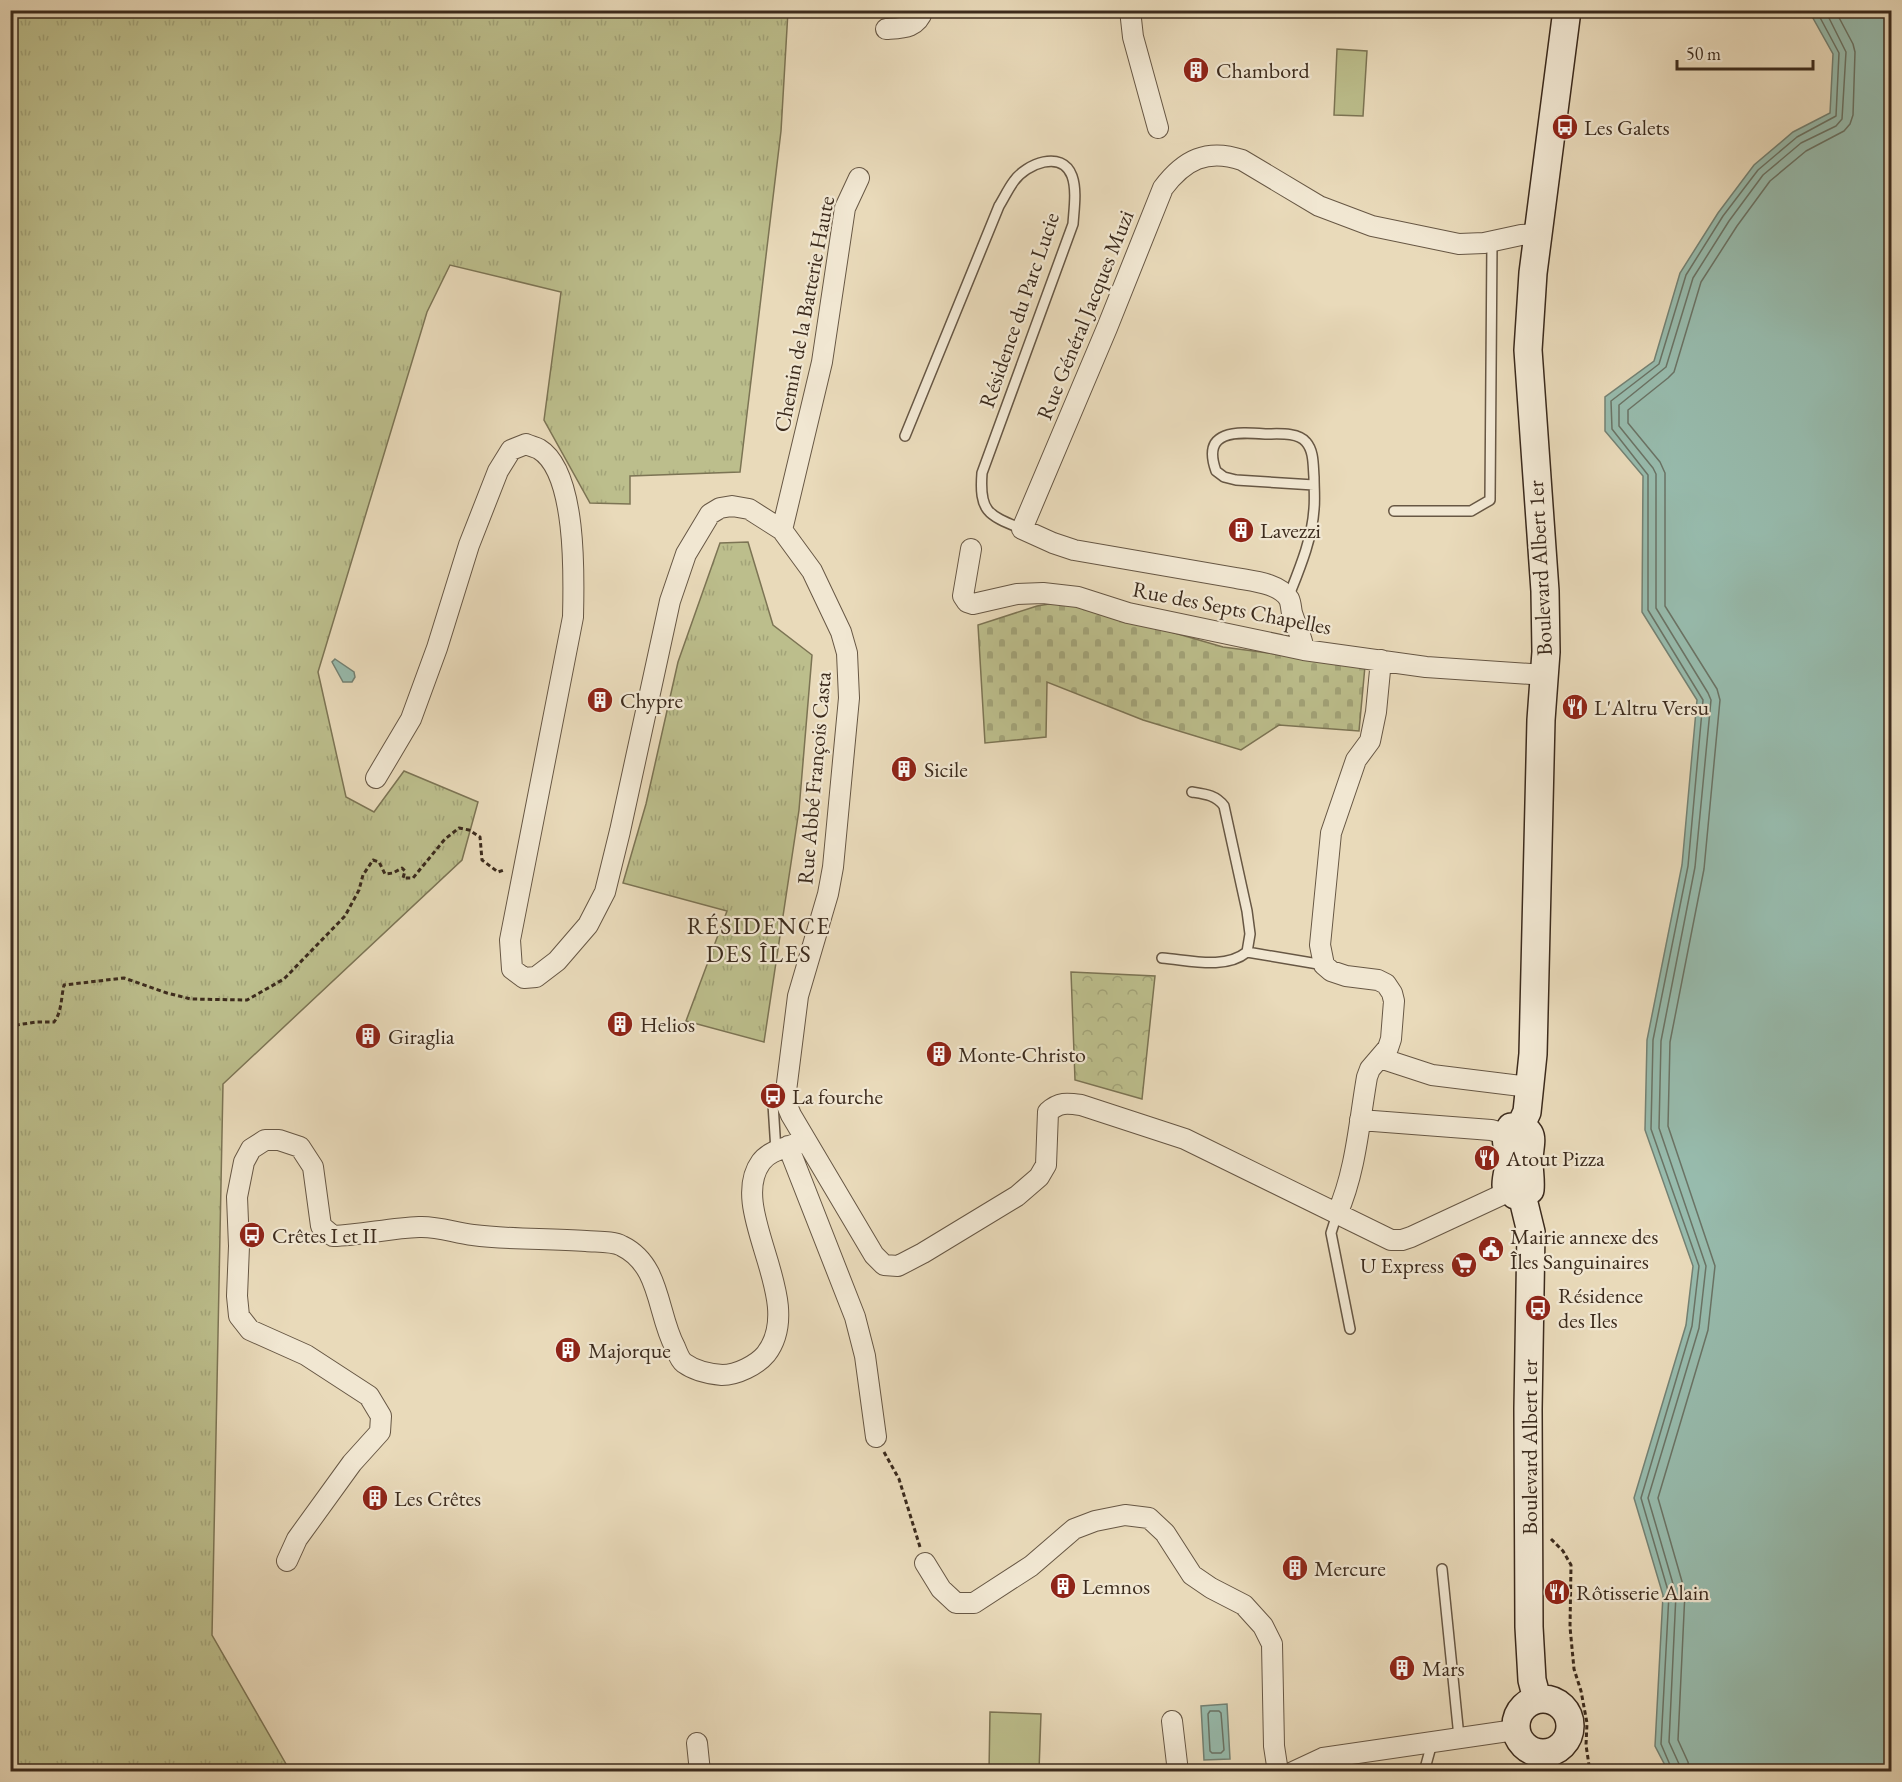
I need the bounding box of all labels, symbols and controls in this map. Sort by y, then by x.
scale bar [1677,33,1814,71]
text: 50 m [1686,42,1721,65]
building icon: Chambord [1181,55,1211,85]
place label: Chambord [1216,56,1310,85]
bus stop icon: Les Galets [1550,112,1580,142]
place label: Les Galets [1584,113,1670,142]
street label: Chemin de la Batterie Haute [767,193,841,435]
street label: Rue Général Jacques Muzi [1030,206,1140,424]
street label: Résidence du Parc Lucie [972,208,1066,411]
street label: Boulevard Albert 1er [1521,479,1559,657]
building icon: Lavezzi [1226,515,1256,545]
place label: Lavezzi [1260,516,1321,545]
street label: Rue des Septs Chapelles [1130,574,1334,642]
street label: Rue Abbé François Casta [790,670,838,886]
building icon: Chypre [585,685,615,715]
place label: Chypre [620,686,683,715]
restaurant icon: L'Altru Versu [1560,692,1590,722]
place label: L'Altru Versu [1594,693,1710,722]
building icon: Sicile [889,754,919,784]
place label: Sicile [924,755,968,784]
district label: RÉSIDENCE DES ÎLES [687,910,831,969]
building icon: Helios [605,1009,635,1039]
place label: Helios [640,1010,695,1039]
building icon: Giraglia [353,1021,383,1051]
place label: Giraglia [388,1022,455,1051]
building icon: Monte-Christo [924,1039,954,1069]
place label: Monte-Christo [958,1040,1086,1069]
bus stop icon: La fourche [758,1081,788,1111]
place label: La fourche [792,1082,884,1111]
restaurant icon: Atout Pizza [1472,1143,1502,1173]
place label: Atout Pizza [1505,1144,1605,1173]
bus stop icon: Crêtes I et II [237,1220,267,1250]
place label: Crêtes I et II [272,1221,378,1250]
place label: Mairie annexe des Îles Sanguinaires [1510,1222,1658,1276]
public building icon: Mairie annexe des Îles Sanguinaires [1476,1234,1506,1264]
supermarket icon: U Express [1449,1250,1479,1280]
place label: U Express [1360,1251,1444,1280]
place label: Résidence des Iles [1558,1281,1644,1335]
bus stop icon: Résidence des Iles [1523,1293,1553,1323]
building icon: Majorque [553,1335,583,1365]
place label: Majorque [588,1336,671,1365]
street label: Boulevard Albert 1er [1515,1358,1544,1535]
building icon: Les Crêtes [360,1483,390,1513]
place label: Les Crêtes [394,1484,481,1513]
building icon: Mercure [1280,1553,1310,1583]
place label: Mercure [1314,1554,1386,1583]
building icon: Lemnos [1048,1571,1078,1601]
place label: Lemnos [1082,1572,1150,1601]
restaurant icon: Rôtisserie Alain [1542,1577,1572,1607]
place label: Rôtisserie Alain [1576,1578,1710,1607]
building icon: Mars [1387,1653,1417,1683]
place label: Mars [1422,1654,1465,1683]

